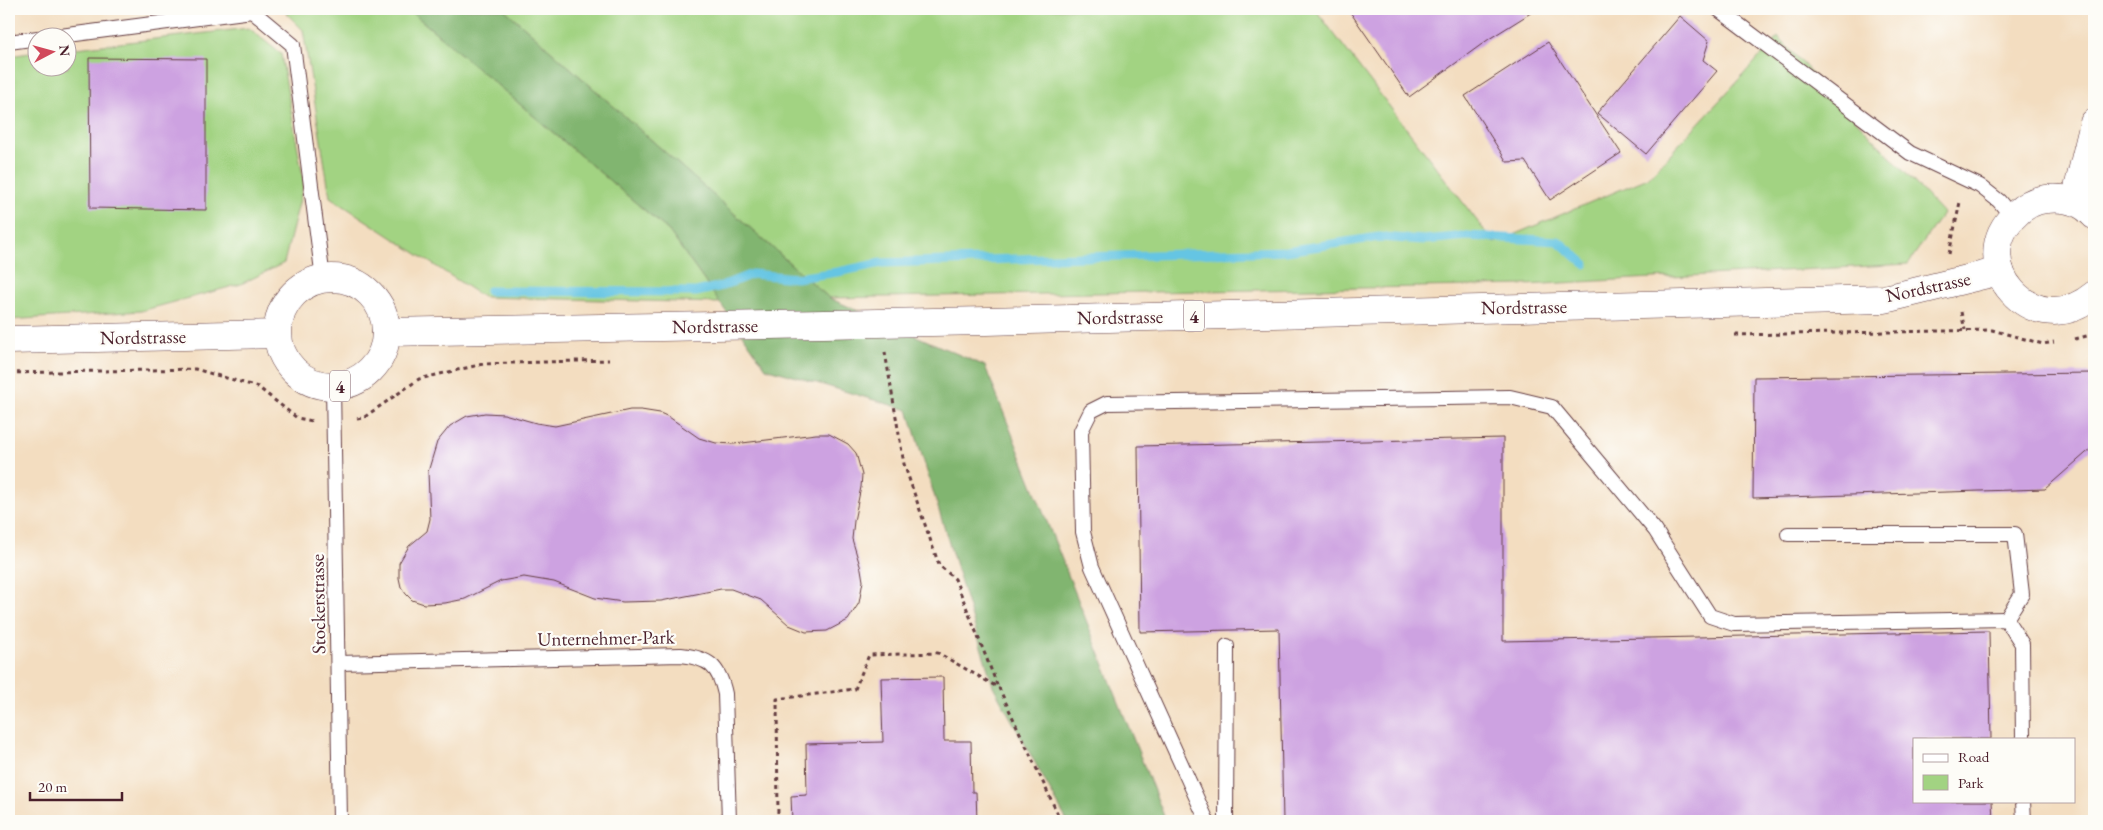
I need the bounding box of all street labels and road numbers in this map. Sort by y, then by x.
street label: Nordstrasse [1883,266,1973,308]
street label: Nordstrasse [1481,294,1567,320]
road number: 4 [1184,300,1204,332]
street label: Nordstrasse [1077,304,1163,330]
street label: Nordstrasse [672,313,758,339]
street label: Nordstrasse [100,324,186,350]
road number: 4 [330,371,350,402]
street label: Stockerstrasse [305,554,331,654]
street label: Unternehmer-Park [537,624,676,652]

